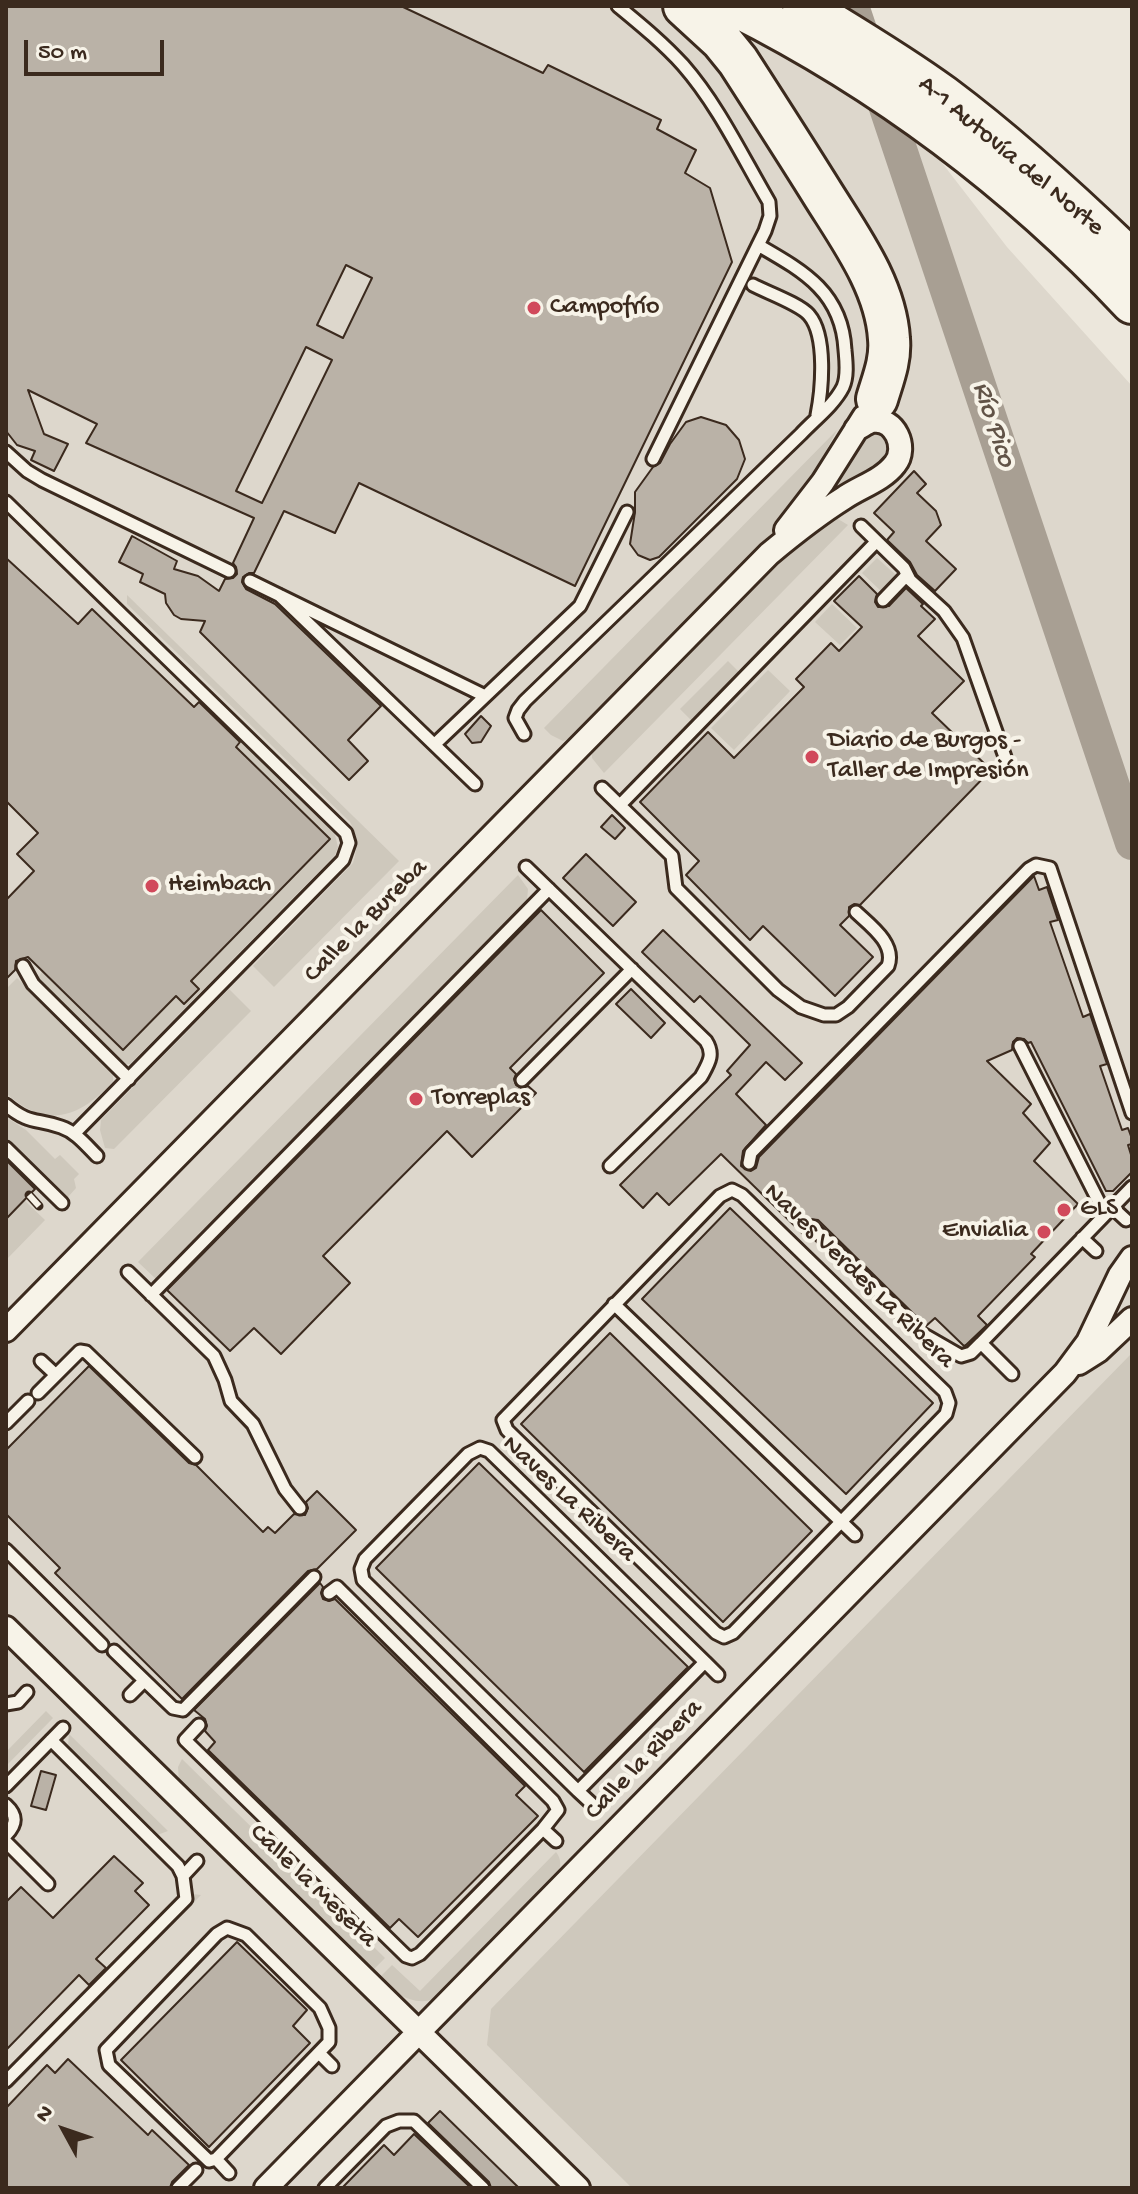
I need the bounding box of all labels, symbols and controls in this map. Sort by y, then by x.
scale bar [28,24,168,74]
text: 50 m [38,39,87,68]
street label: A-1 Autovía del Norte [910,70,1110,244]
place label: Campofrío [550,292,660,324]
marker: Campofrío [525,299,543,317]
water label: Río Pico [963,378,1021,472]
place label: Diario de Burgos - Taller de Impresión [828,726,1029,788]
marker: Diario de Burgos - Taller de Impresión [803,748,821,766]
street label: Calle la Bureba [299,854,435,990]
place label: Heimbach [168,870,271,902]
marker: Heimbach [143,877,161,895]
place label: Torreplas [432,1083,530,1115]
marker: Torreplas [407,1090,425,1108]
street label: Naves Verdes La Ribera [756,1178,960,1376]
place label: GLS [1080,1194,1118,1226]
marker: GLS [1055,1201,1073,1219]
place label: Envialia [942,1216,1028,1248]
marker: Envialia [1035,1223,1053,1241]
street label: Naves La Ribera [494,1430,642,1570]
street label: Calle la Ribera [580,1694,710,1828]
street label: Calle la Meseta [242,1818,382,1956]
north arrow [24,2090,104,2170]
text: N [31,2101,60,2128]

